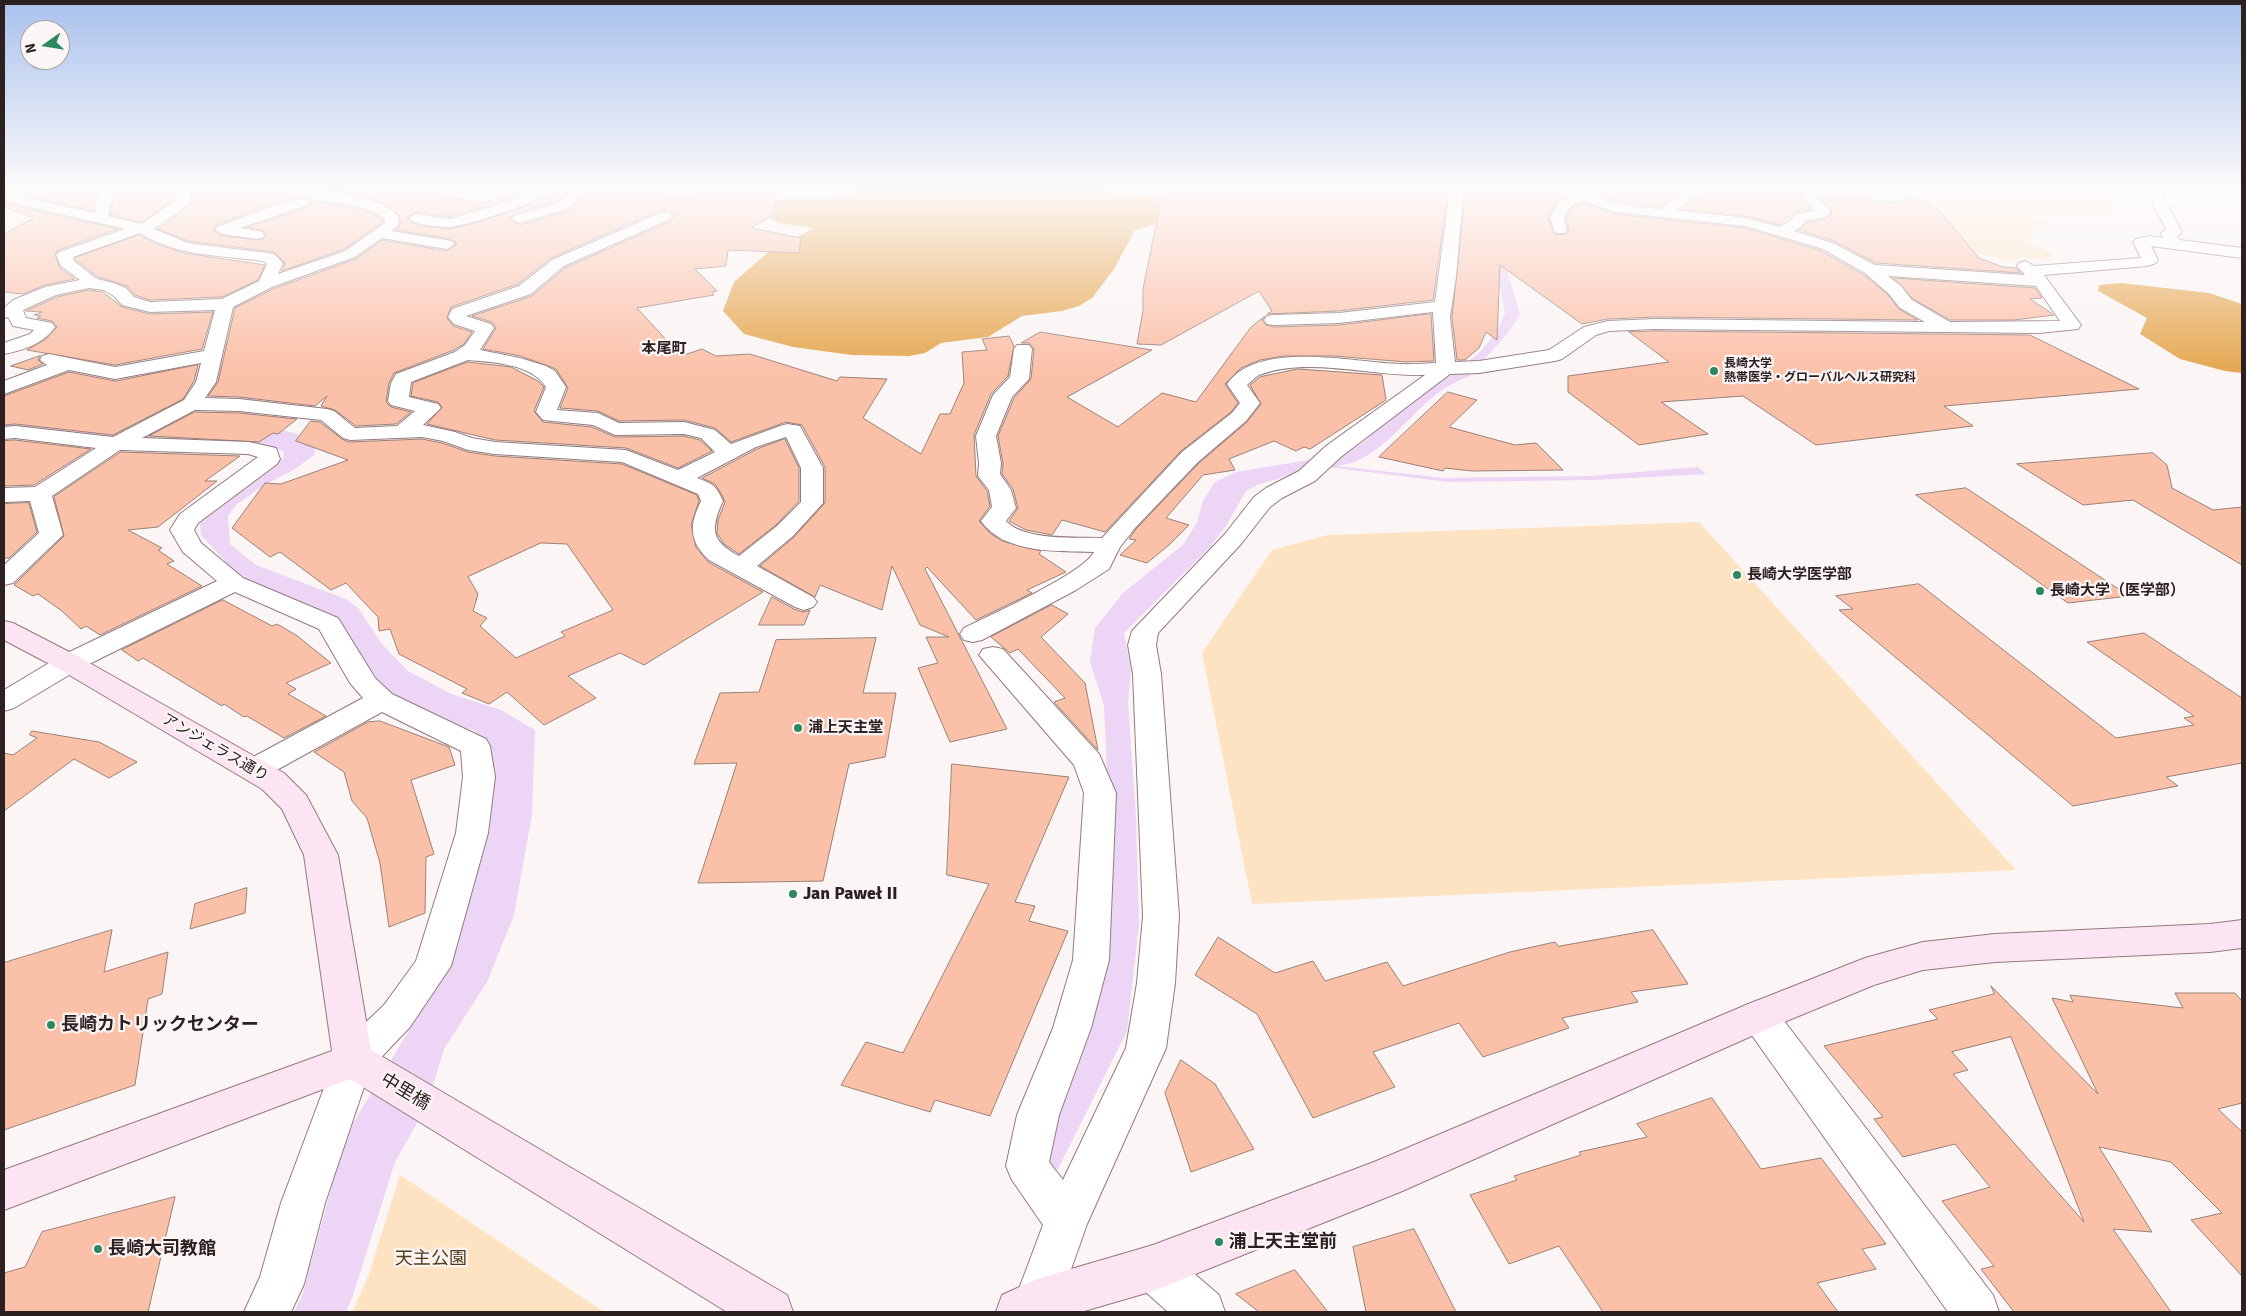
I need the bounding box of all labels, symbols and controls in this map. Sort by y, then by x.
north arrow [20,20,70,70]
text: N [21,42,40,55]
district label: 本尾町 [642,340,686,358]
place label: 長崎大学 熱帯医学・グローバルヘルス研究科 [1724,357,1916,385]
marker: 長崎大学 熱帯医学・グローバルヘルス研究科 [1708,365,1720,377]
place label: 長崎大学医学部 [1747,566,1852,584]
marker: 長崎大学医学部 [1731,569,1743,581]
place label: 長崎大学（医学部） [2050,582,2185,600]
marker: 長崎大学（医学部） [2034,585,2046,597]
street label: アンジェラス通り [159,710,271,786]
place label: 浦上天主堂 [808,719,883,737]
marker: 浦上天主堂 [792,722,804,734]
place label: Jan Paweł II [803,883,898,905]
marker: Jan Paweł II [787,888,799,900]
place label: 長崎カトリックセンター [61,1014,259,1036]
marker: 長崎カトリックセンター [45,1019,57,1031]
street label: 中里橋 [376,1069,434,1115]
place label: 浦上天主堂前 [1229,1231,1337,1253]
marker: 浦上天主堂前 [1213,1236,1225,1248]
place label: 長崎大司教館 [108,1238,216,1260]
marker: 長崎大司教館 [92,1243,104,1255]
park label: 天主公園 [395,1248,467,1270]

